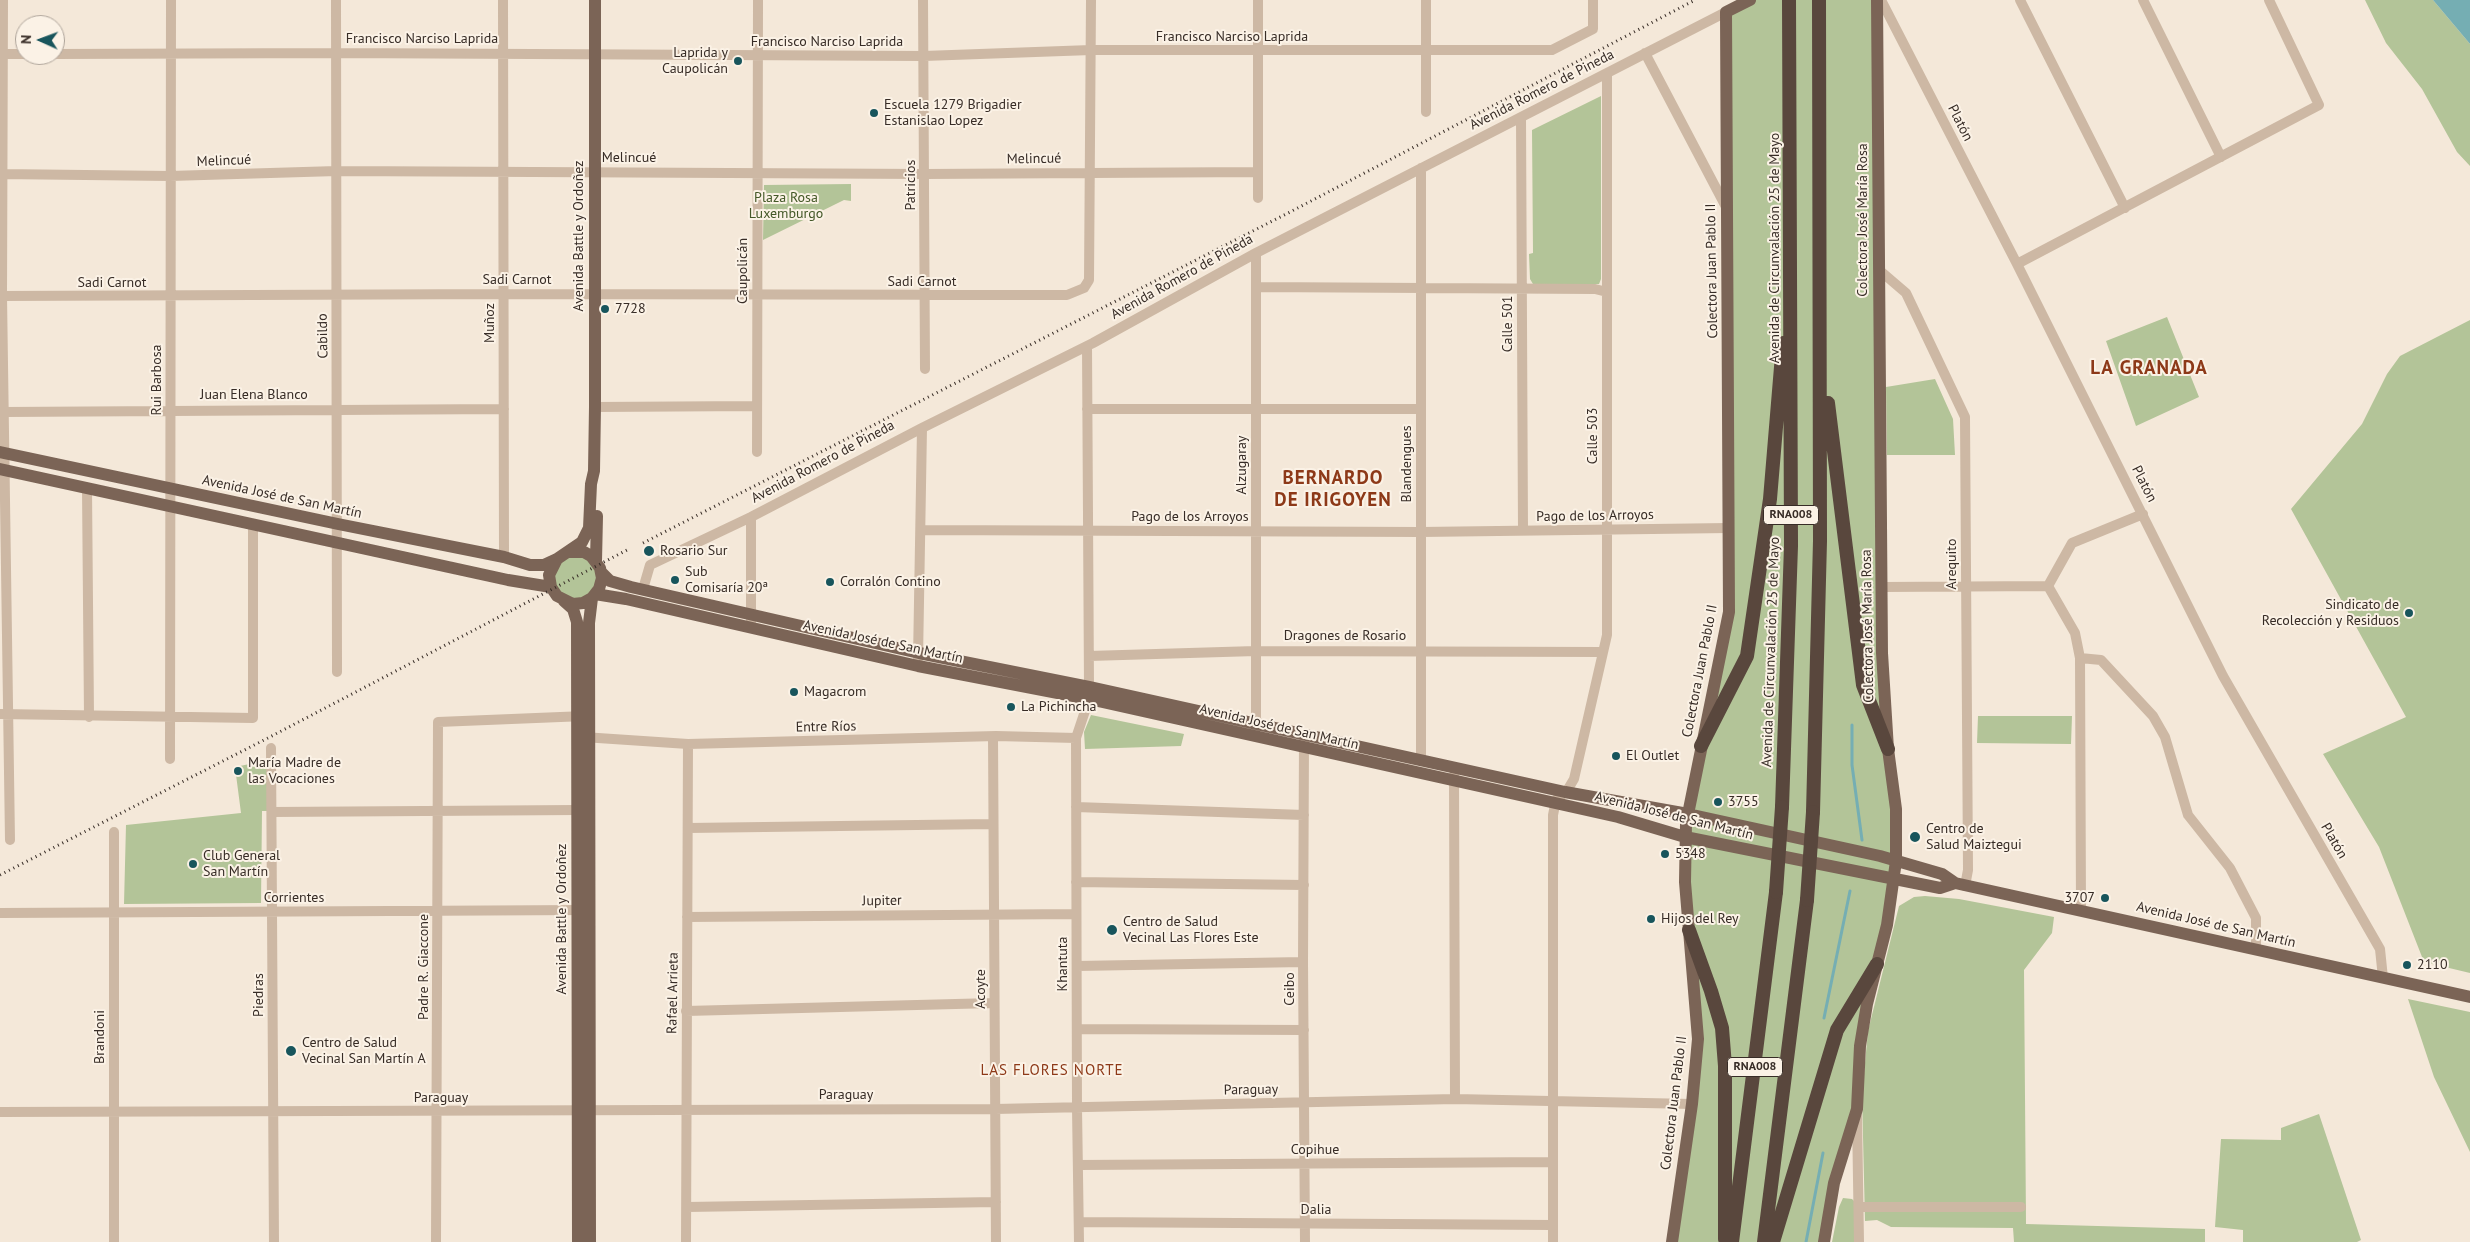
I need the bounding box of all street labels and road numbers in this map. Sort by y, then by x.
street label: Francisco Narciso Laprida [1156,29,1308,45]
street label: Francisco Narciso Laprida [346,31,498,47]
street label: Francisco Narciso Laprida [751,34,903,50]
street label: Avenida Romero de Pineda [1467,46,1617,134]
street label: Platón [1944,102,1976,144]
street label: Avenida de Circunvalación 25 de Mayo [1767,133,1783,363]
street label: Colectora José María Rosa [1855,143,1871,297]
street label: Melincué [602,150,656,166]
street label: Melincué [1007,150,1061,168]
street label: Melincué [196,152,252,170]
street label: Patricios [903,159,919,211]
street label: Avenida Battle y Ordoñez [571,160,587,312]
street label: Colectora Juan Pablo II [1702,203,1722,339]
street label: Avenida Romero de Pineda [1108,231,1256,323]
street label: Caupolicán [735,238,751,304]
street label: Sadi Carnot [483,272,551,288]
street label: Sadi Carnot [888,274,956,290]
street label: Sadi Carnot [78,275,146,291]
street label: Calle 501 [1500,296,1516,352]
street label: Muñoz [482,303,498,343]
street label: Cabildo [314,313,332,359]
street label: Rui Barbosa [149,344,165,416]
street label: Juan Elena Blanco [200,387,308,403]
street label: Calle 503 [1585,408,1601,464]
street label: Avenida Romero de Pineda [748,417,898,507]
street label: Blandengues [1399,425,1415,503]
street label: Alzugaray [1234,436,1250,494]
street label: Platón [2128,463,2160,505]
street label: Avenida José de San Martín [201,472,363,522]
road number: RNA008 [1764,506,1818,524]
street label: Pago de los Arroyos [1536,507,1654,525]
street label: Pago de los Arroyos [1131,509,1249,525]
street label: Avenida de Circunvalación 25 de Mayo [1759,537,1783,767]
street label: Arequito [1944,539,1960,589]
street label: Colectora José María Rosa [1858,549,1878,703]
street label: Colectora Juan Pablo II [1679,603,1721,739]
street label: Avenida José de San Martín [802,617,964,667]
street label: Dragones de Rosario [1284,628,1406,644]
street label: Avenida José de San Martín [1198,700,1360,754]
street label: Entre Ríos [795,718,857,736]
street label: Avenida José de San Martín [1593,788,1755,844]
street label: Platón [2317,820,2351,862]
street label: Avenida Battle y Ordoñez [554,843,570,995]
street label: Corrientes [264,890,324,906]
street label: Jupiter [862,892,902,910]
street label: Avenida José de San Martín [2135,898,2297,952]
street label: Padre R. Giaccone [416,914,432,1020]
street label: Khantuta [1055,937,1071,991]
street label: Rafael Arrieta [664,952,682,1034]
street label: Acoyte [973,969,989,1009]
street label: Ceibo [1282,972,1298,1006]
street label: Piedras [251,973,267,1017]
street label: Brandoni [92,1010,108,1064]
street label: Colectora Juan Pablo II [1657,1035,1691,1171]
road number: RNA008 [1728,1058,1782,1076]
street label: Paraguay [1224,1081,1278,1099]
street label: Paraguay [819,1087,873,1103]
street label: Paraguay [414,1090,468,1106]
street label: Copihue [1291,1142,1339,1158]
street label: Dalia [1301,1202,1331,1218]

